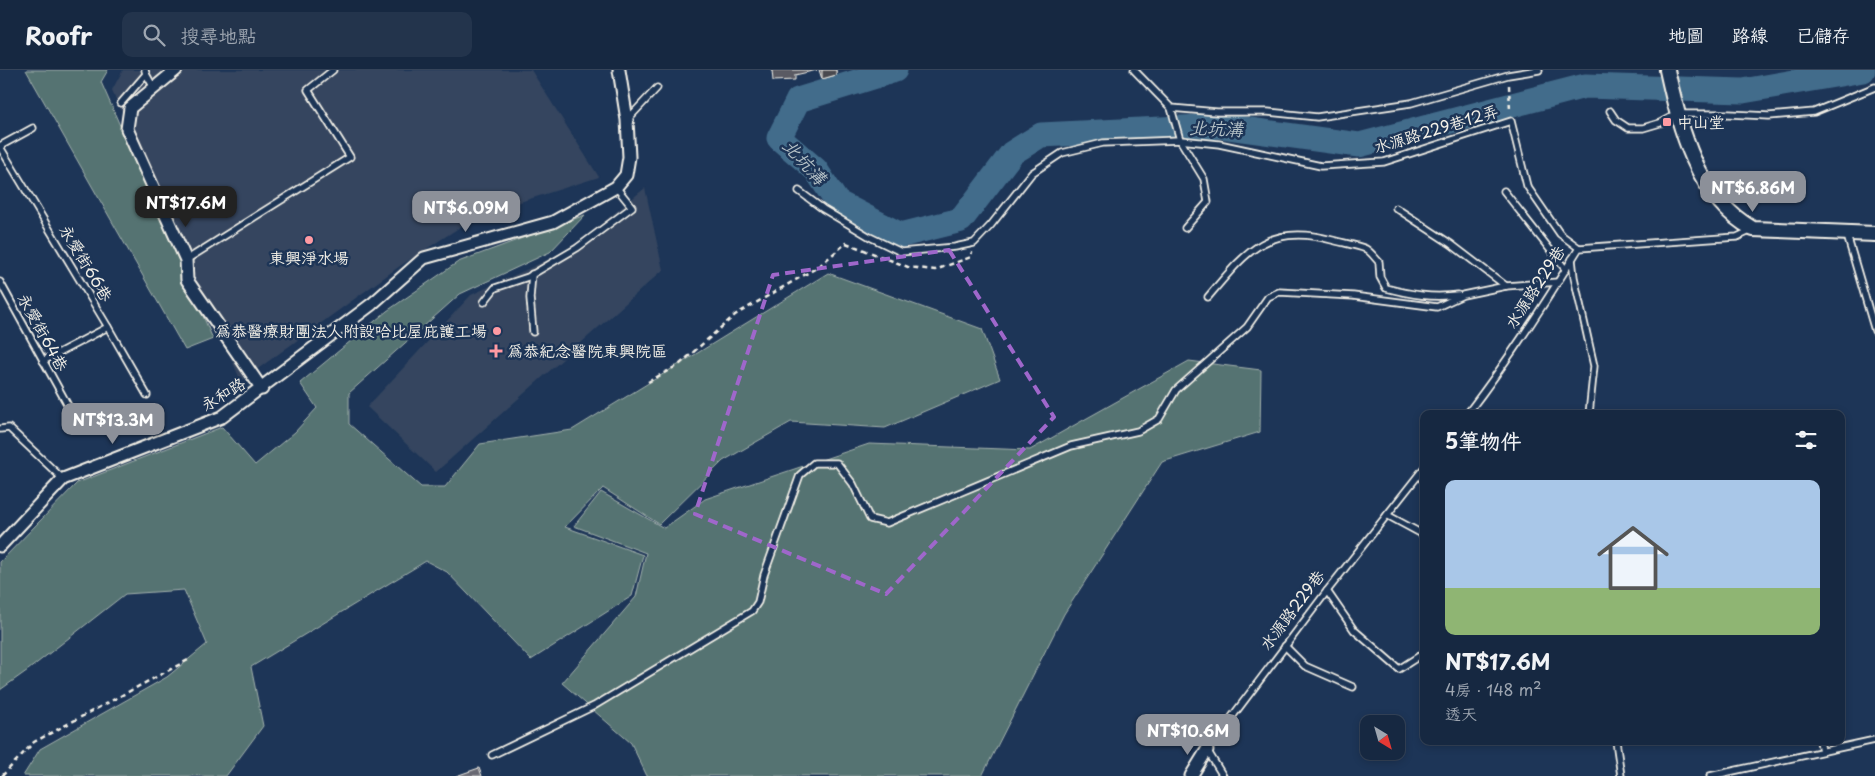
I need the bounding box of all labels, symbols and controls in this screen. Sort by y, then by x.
search box [122,12,472,57]
text: Roofr [25,17,92,53]
icon: search [140,21,168,49]
text: 搜尋地點 [180,21,256,49]
text: 地圖 [1668,21,1704,48]
text: 路線 [1732,21,1768,48]
text: 已儲存 [1796,21,1850,48]
street label: 水源路229巷12弄 [1370,98,1501,158]
place label: 中山堂 [1677,109,1725,133]
water label: 北坑溝 [1189,113,1246,142]
marker: 中山堂 [1661,116,1673,128]
water label: 北坑溝 [777,132,835,191]
pin: NT$6.86M [1701,170,1805,213]
text: NT$6.86M [1711,175,1795,199]
pin: NT$17.6M [134,186,238,228]
text: NT$17.6M [146,190,226,214]
pin: NT$6.09M [414,190,518,233]
text: NT$6.09M [423,195,509,219]
street label: 永愛街66巷 [54,219,119,306]
marker: 東興淨水場 [303,234,315,246]
street label: 水源路229巷 [1498,240,1570,333]
place label: 東興淨水場 [269,245,349,269]
street label: 永愛街64巷 [13,288,75,375]
place label: 為恭醫療財團法人附設哈比屋庇護工場 [215,318,487,342]
marker: 為恭醫療財團法人附設哈比屋庇護工場 [491,325,503,337]
place label: 為恭紀念醫院東興院區 [507,338,667,362]
marker: 為恭紀念醫院東興院區 [489,344,503,358]
street label: 永和路 [196,370,249,416]
pin: NT$13.3M [61,402,165,445]
text: NT$13.3M [73,407,153,431]
text: 5筆物件 [1445,424,1521,456]
icon: filters [1792,426,1820,454]
icon: home [1588,513,1678,603]
street label: 水源路229巷 [1253,564,1329,654]
text: NT$17.6M [1445,645,1550,677]
text: 4房 · 148 m² [1445,677,1542,701]
text: 透天 [1445,701,1477,725]
pin: NT$10.6M [1136,714,1240,756]
north arrow [1360,715,1405,760]
map controls [1360,715,1405,760]
text: NT$10.6M [1147,718,1229,742]

